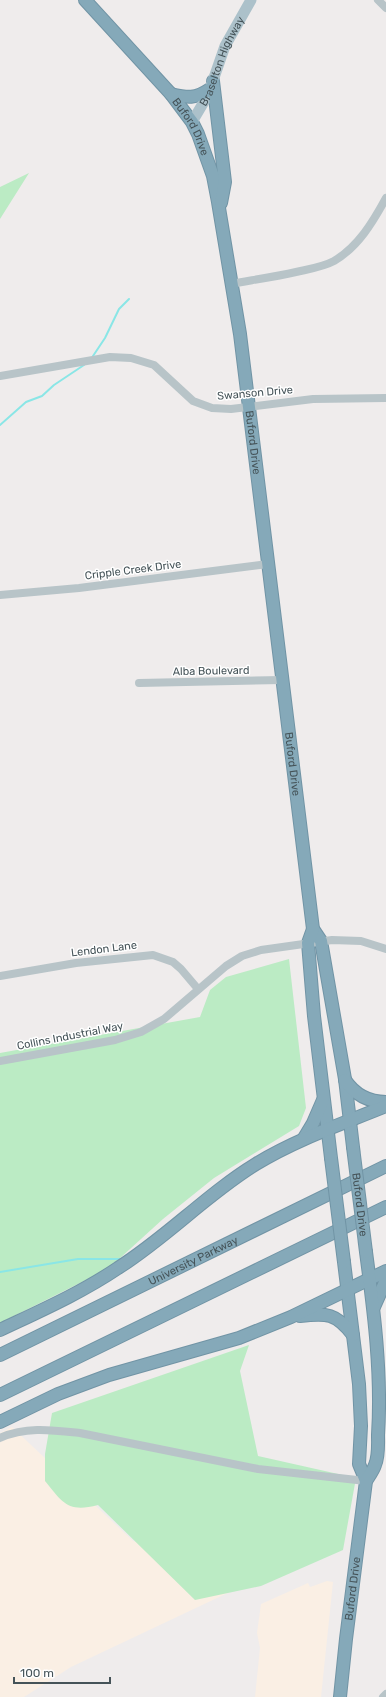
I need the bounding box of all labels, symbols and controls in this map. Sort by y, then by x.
street label: Braselton Highway [196,14,247,108]
street label: Buford Drive [170,95,212,157]
street label: Swanson Drive [217,383,293,403]
street label: Buford Drive [243,410,264,475]
street label: Cripple Creek Drive [84,558,182,582]
street label: Alba Boulevard [172,664,250,678]
street label: Buford Drive [282,731,303,797]
street label: Lendon Lane [70,939,138,959]
street label: Collins Industrial Way [16,1019,124,1053]
street label: Buford Drive [350,1172,371,1237]
street label: University Parkway [146,1233,240,1288]
street label: Buford Drive [342,1556,363,1621]
scale bar [14,1659,110,1685]
text: 100 m [20,1666,54,1680]

